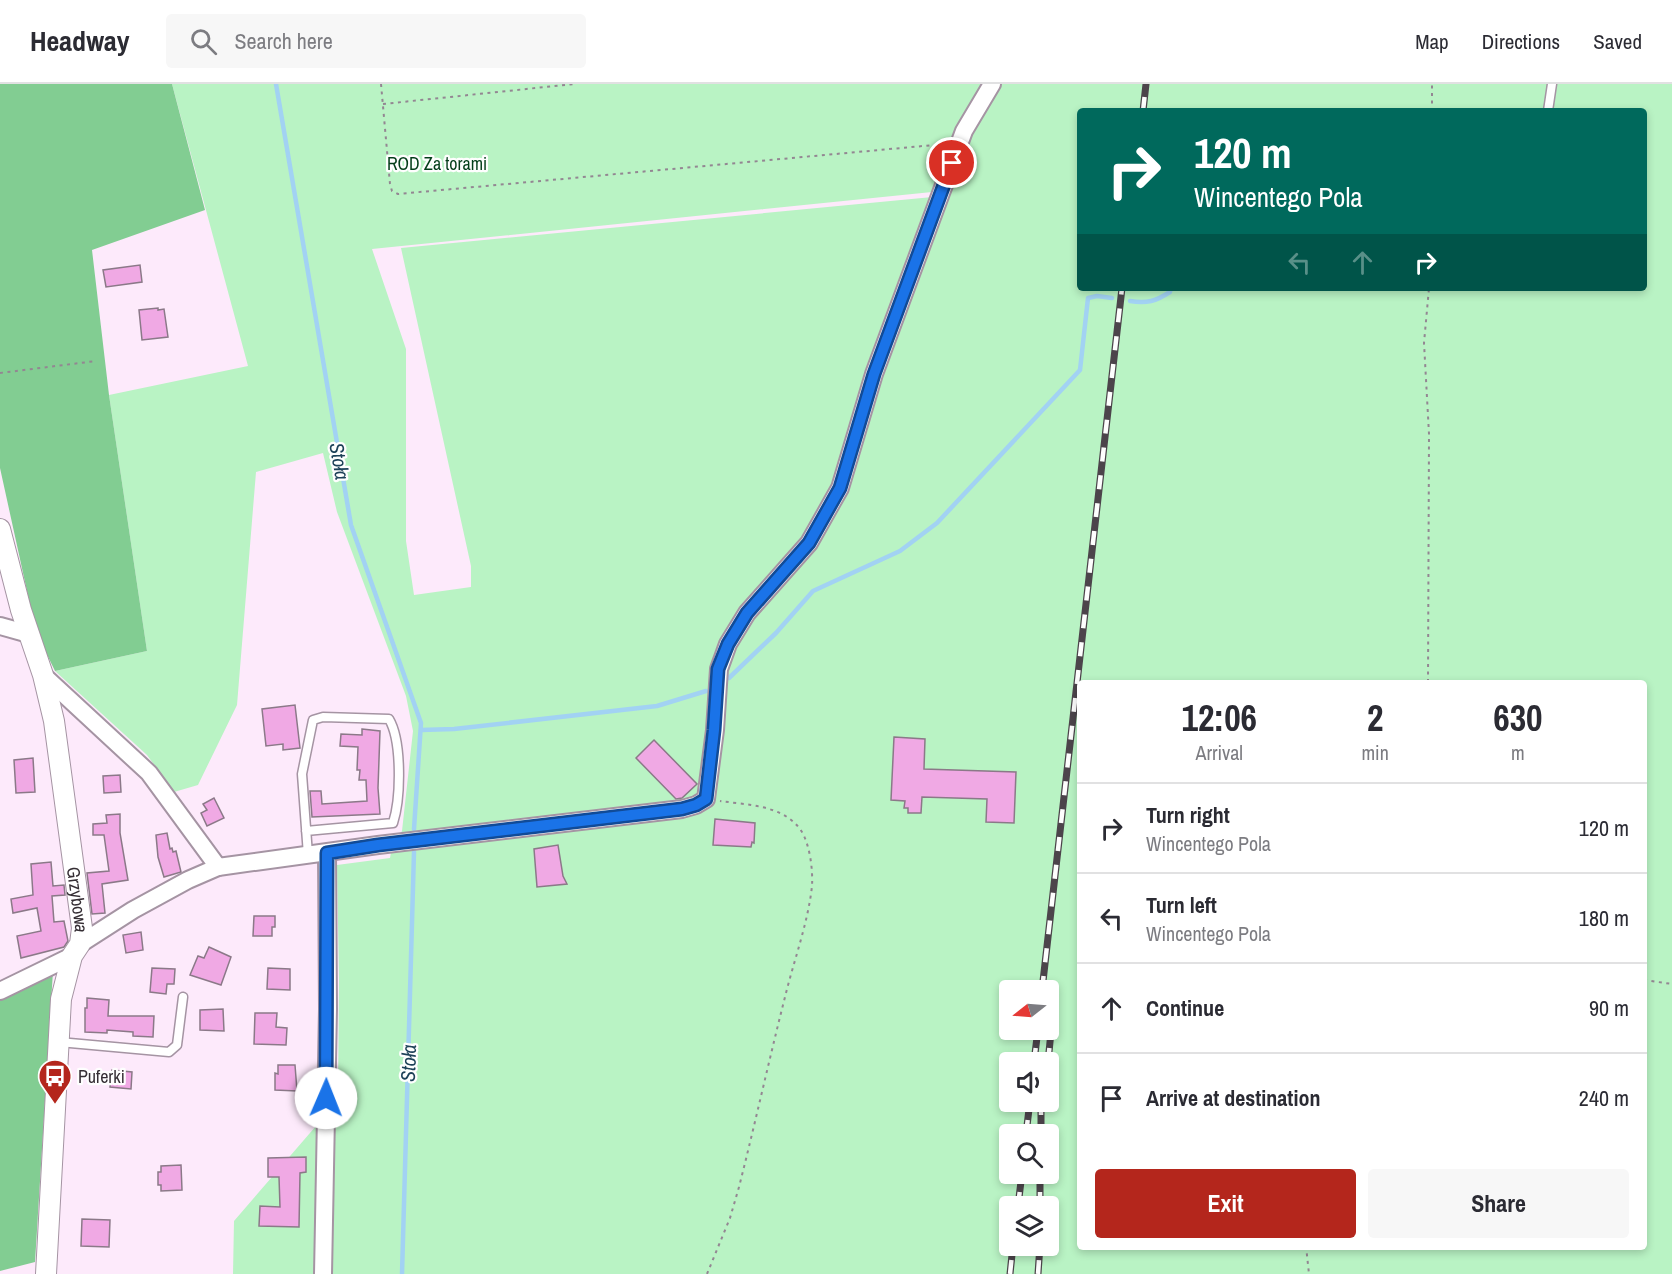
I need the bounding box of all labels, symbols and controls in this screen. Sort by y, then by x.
search box [166,14,586,68]
text: Headway [30,22,130,60]
icon: search [187,25,220,58]
text: Search here [235,26,333,56]
text: Map [1415,27,1449,56]
text: Directions [1482,27,1560,56]
text: Saved [1593,27,1642,56]
text: 120 m [1194,125,1292,181]
icon: right [1095,132,1173,210]
pin [926,137,977,188]
icon: arrive [935,146,968,179]
park label: ROD Za torami [387,151,487,176]
text: Wincentego Pola [1194,179,1363,215]
icon: left [1283,246,1316,279]
icon: ahead [1346,246,1379,279]
icon: right [1409,246,1442,279]
water label: Stoła [323,440,357,482]
text: 12:06 [1181,694,1257,742]
text: 2 [1367,694,1383,742]
text: 630 [1493,694,1543,742]
text: Arrival [1196,739,1243,766]
text: min [1361,739,1389,766]
text: m [1511,739,1525,766]
text: Turn right [1146,800,1230,830]
icon: right [1095,812,1128,845]
text: 120 m [1579,813,1629,843]
text: Wincentego Pola [1146,830,1271,857]
street label: Grzybowa [61,865,95,934]
text: Turn left [1146,890,1217,920]
icon: left [1095,902,1128,935]
text: 180 m [1579,903,1629,933]
text: Wincentego Pola [1146,920,1271,947]
north arrow [999,980,1059,1040]
map controls [999,980,1059,1256]
icon: ahead [1095,992,1128,1025]
text: Continue [1146,993,1224,1023]
text: 90 m [1589,993,1629,1023]
water label: Stoła [394,1044,422,1082]
button: sound [999,1052,1059,1112]
bus stop icon: Puferki [37,1058,73,1105]
place label: Puferki [78,1064,125,1089]
position arrow [294,1066,358,1130]
icon: arrive [1095,1082,1128,1115]
text: Arrive at destination [1146,1083,1320,1113]
text: 240 m [1579,1083,1629,1113]
button: search [999,1124,1059,1184]
button: Exit [1095,1169,1356,1238]
button: Share [1368,1169,1629,1238]
button: layers [999,1196,1059,1256]

